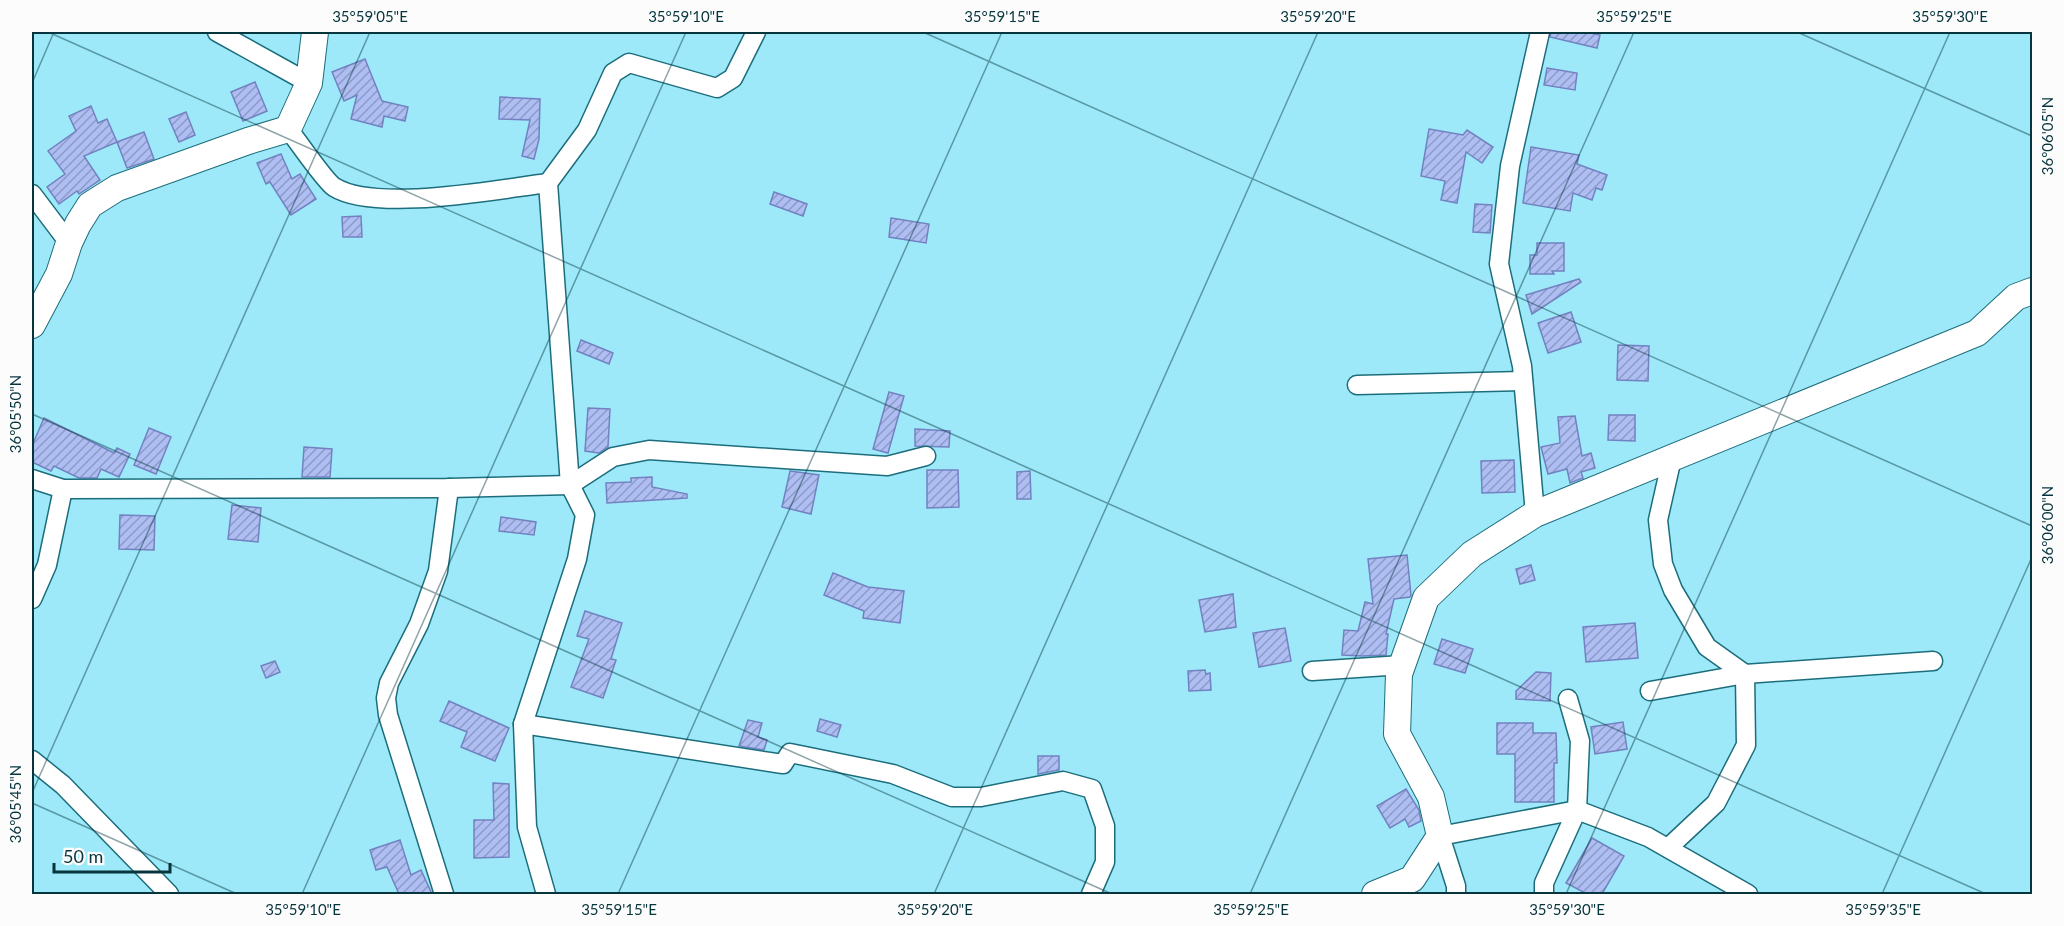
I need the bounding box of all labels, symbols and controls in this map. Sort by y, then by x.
text: 35°59'05"E [332,7,408,25]
text: 35°59'10"E [648,7,724,25]
text: 35°59'15"E [964,7,1040,25]
text: 35°59'20"E [1280,7,1356,25]
text: 35°59'25"E [1596,7,1672,25]
text: 35°59'30"E [1912,7,1988,25]
text: 36°06'05"N [2038,97,2056,175]
text: 36°05'50"N [6,375,24,453]
text: 36°06'00"N [2038,486,2056,564]
text: 36°05'45"N [6,765,24,843]
scale bar [54,836,170,874]
text: 50 m [63,845,103,867]
text: 35°59'10"E [265,900,341,918]
text: 35°59'15"E [581,900,657,918]
text: 35°59'20"E [897,900,973,918]
text: 35°59'25"E [1213,900,1289,918]
text: 35°59'30"E [1529,900,1605,918]
text: 35°59'35"E [1845,900,1921,918]

